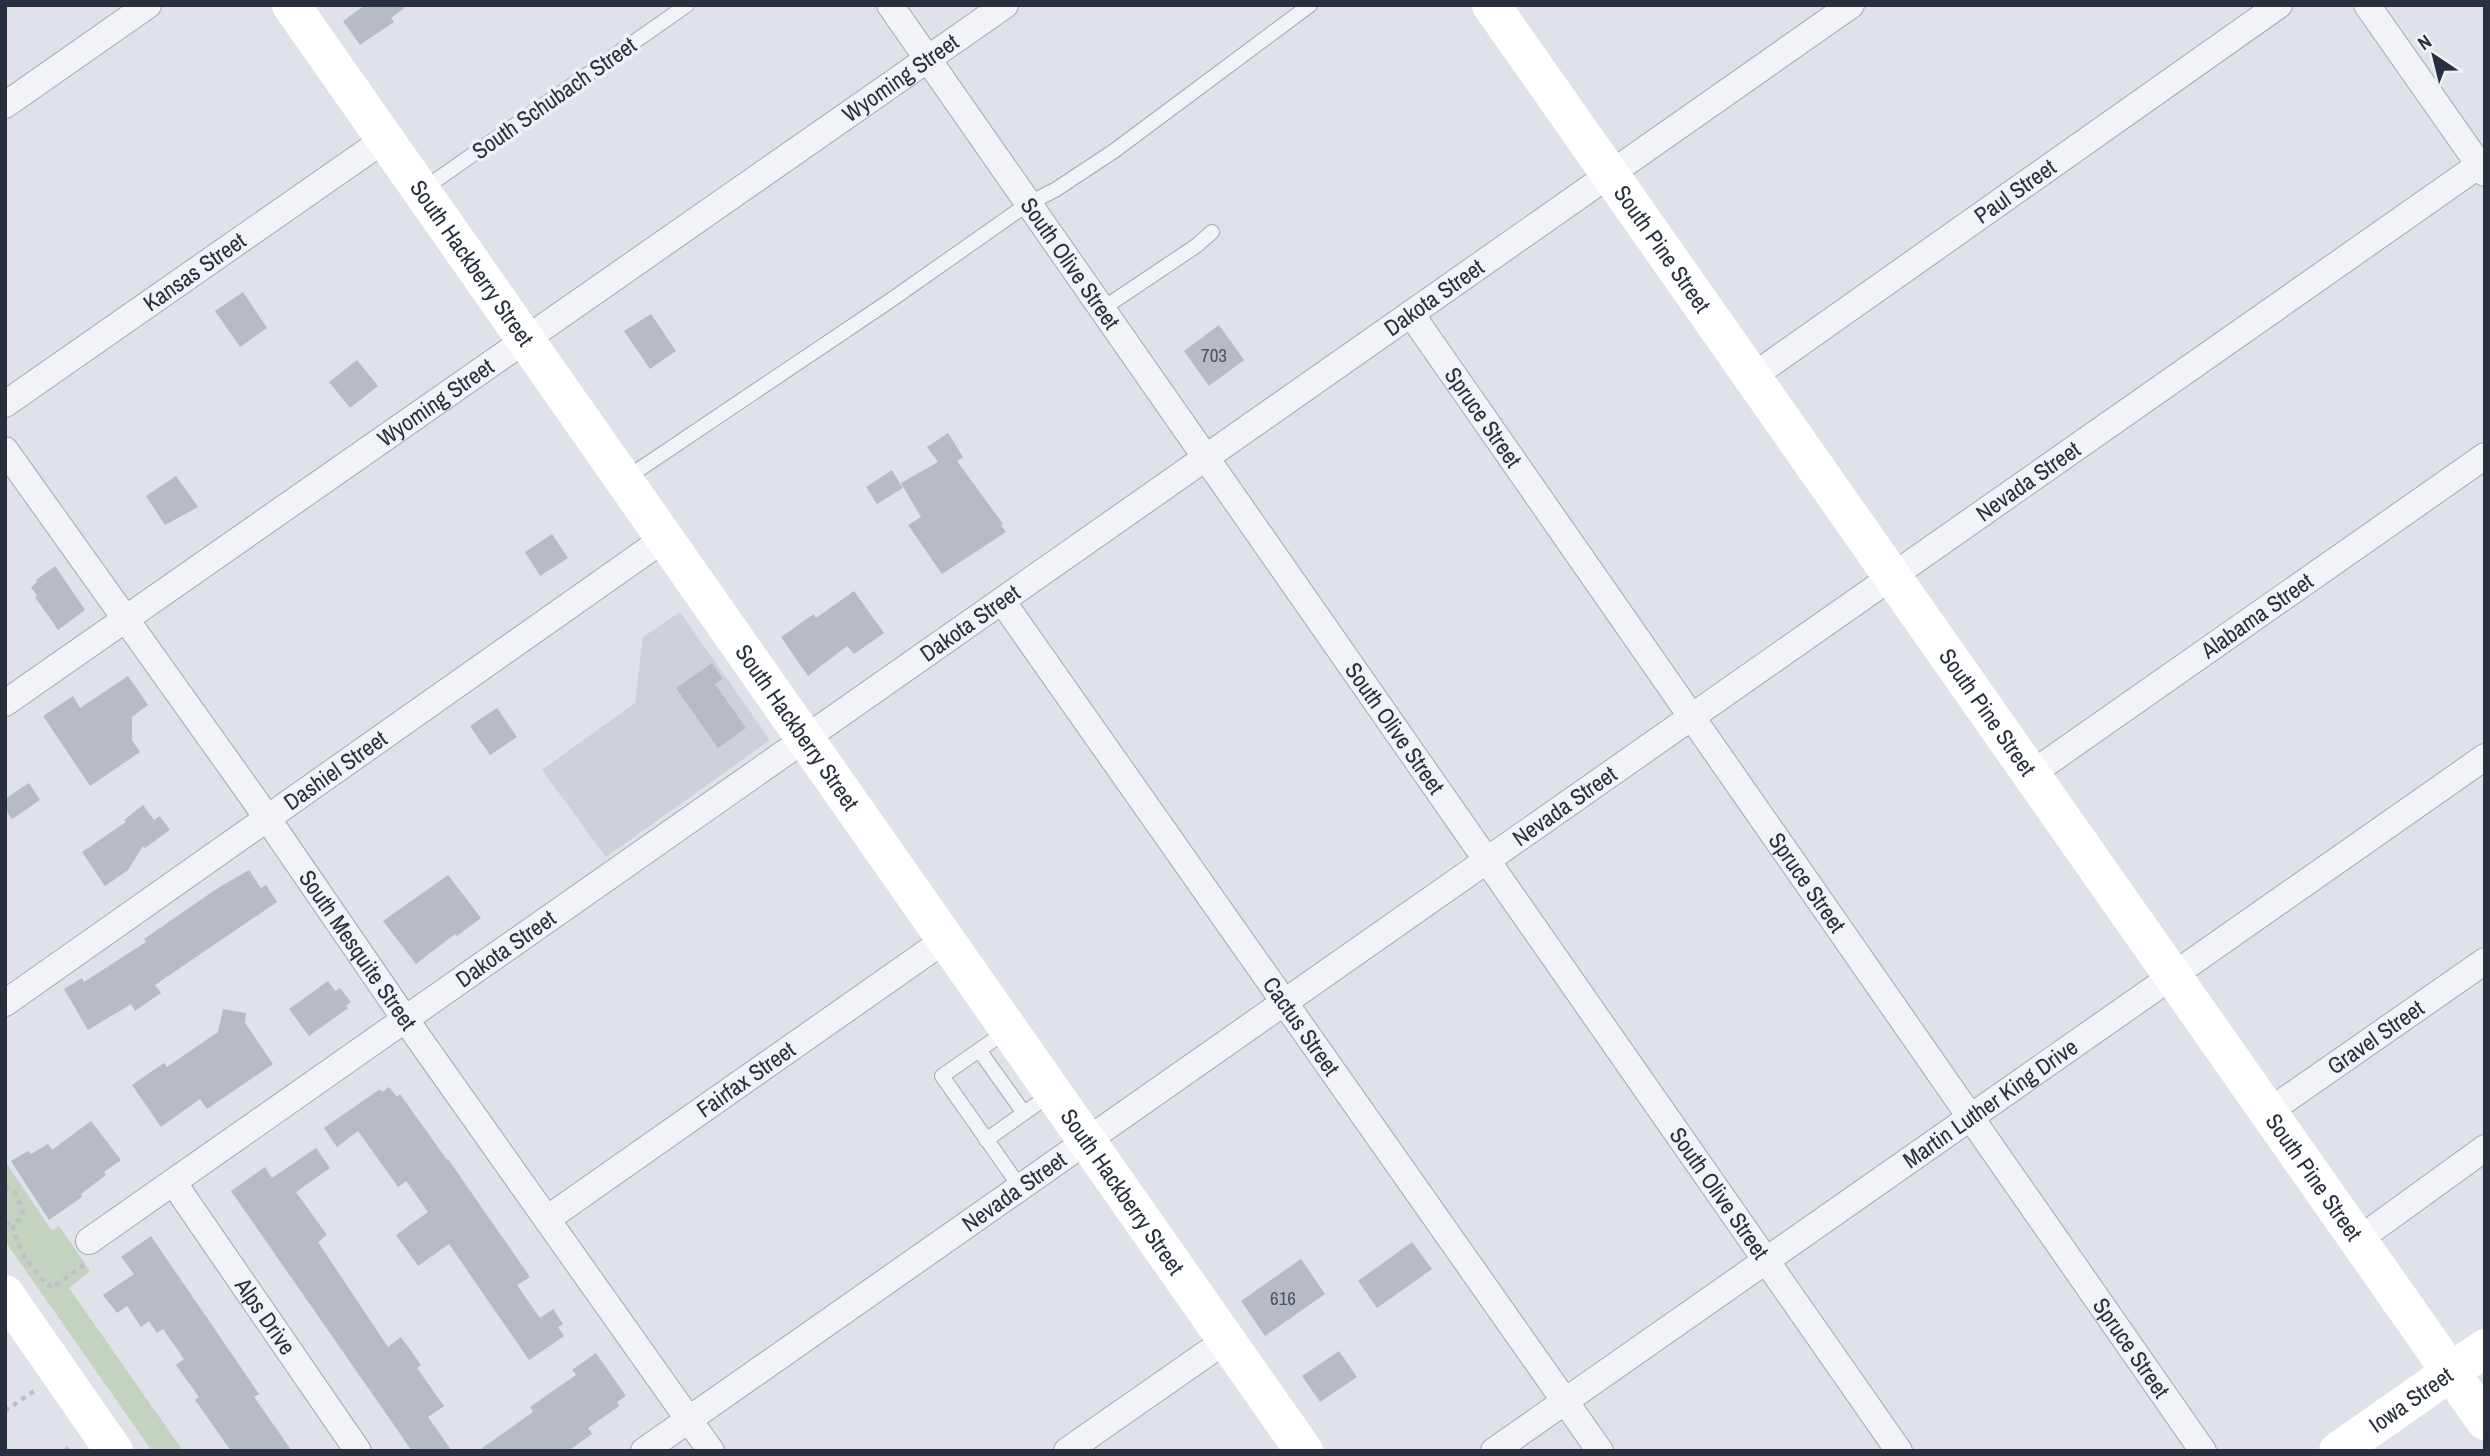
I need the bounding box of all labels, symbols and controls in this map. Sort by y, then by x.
north arrow [2399,21,2469,91]
street label: Wyoming Street [836,26,964,129]
text: N [2412,28,2436,56]
street label: South Schubach Street [465,29,642,166]
street label: Paul Street [1968,151,2062,230]
street label: South Hackberry Street [403,173,541,352]
street label: South Pine Street [1607,179,1718,319]
street label: South Olive Street [1014,191,1128,335]
street label: Kansas Street [137,225,252,318]
street label: Dakota Street [1378,251,1490,343]
house number: 703 [1201,342,1227,368]
street label: Wyoming Street [371,351,500,453]
street label: Spruce Street [1438,361,1529,473]
street label: Nevada Street [1969,433,2086,528]
street label: Alabama Street [2194,565,2319,666]
street label: Dakota Street [913,577,1026,669]
street label: South Hackberry Street [728,638,866,816]
street label: South Pine Street [1932,642,2043,782]
street label: South Olive Street [1338,656,1452,800]
street label: Dashiel Street [277,723,393,817]
street label: Nevada Street [1506,758,1623,853]
street label: Spruce Street [1762,826,1853,939]
street label: South Mesquite Street [292,864,424,1036]
street label: Dakota Street [449,902,562,994]
street label: Cactus Street [1256,970,1347,1082]
street label: Gravel Street [2321,992,2430,1081]
street label: Martin Luther King Drive [1897,1031,2084,1175]
street label: Fairfax Street [690,1034,801,1124]
street label: South Hackberry Street [1054,1102,1192,1281]
street label: South Pine Street [2259,1107,2370,1247]
street label: South Olive Street [1663,1121,1776,1265]
street label: Nevada Street [956,1144,1072,1239]
street label: Alps Drive [228,1271,303,1361]
house number: 616 [1270,1285,1296,1311]
street label: Spruce Street [2086,1291,2177,1404]
street label: Iowa Street [2363,1359,2459,1440]

